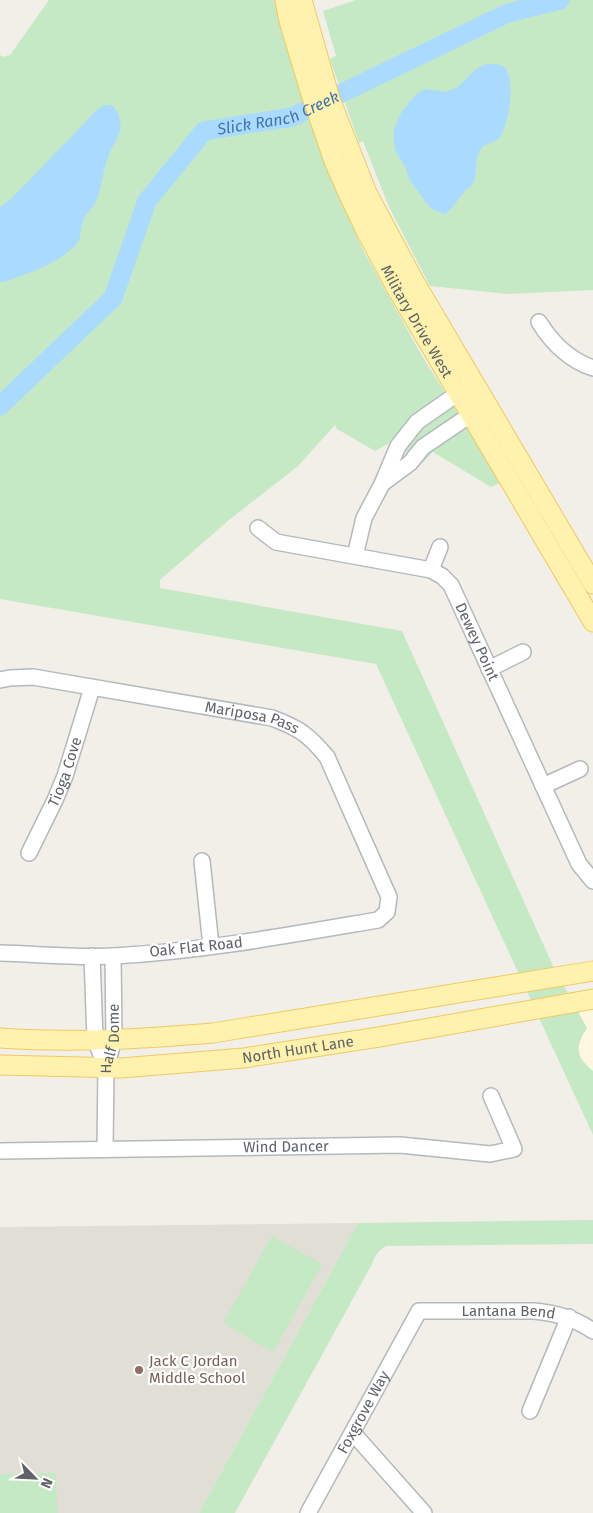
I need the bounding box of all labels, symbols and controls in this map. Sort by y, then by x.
water label: Slick Ranch Creek [215,86,342,138]
street label: Military Drive West [377,262,457,381]
street label: Dewey Point [451,600,503,684]
street label: Mariposa Pass [204,698,302,738]
street label: Tioga Cove [44,735,85,810]
street label: Oak Flat Road [148,933,244,961]
street label: Half Dome [97,1003,123,1074]
street label: North Hunt Lane [241,1032,355,1067]
street label: Wind Dancer [243,1137,329,1156]
street label: Lantana Bend [462,1302,557,1323]
place label: Jack C Jordan Middle School [149,1352,246,1387]
marker: Jack C Jordan Middle School [133,1364,145,1376]
street label: Foxgrove Way [334,1367,394,1457]
north arrow [10,1453,60,1503]
text: N [37,1475,56,1491]

